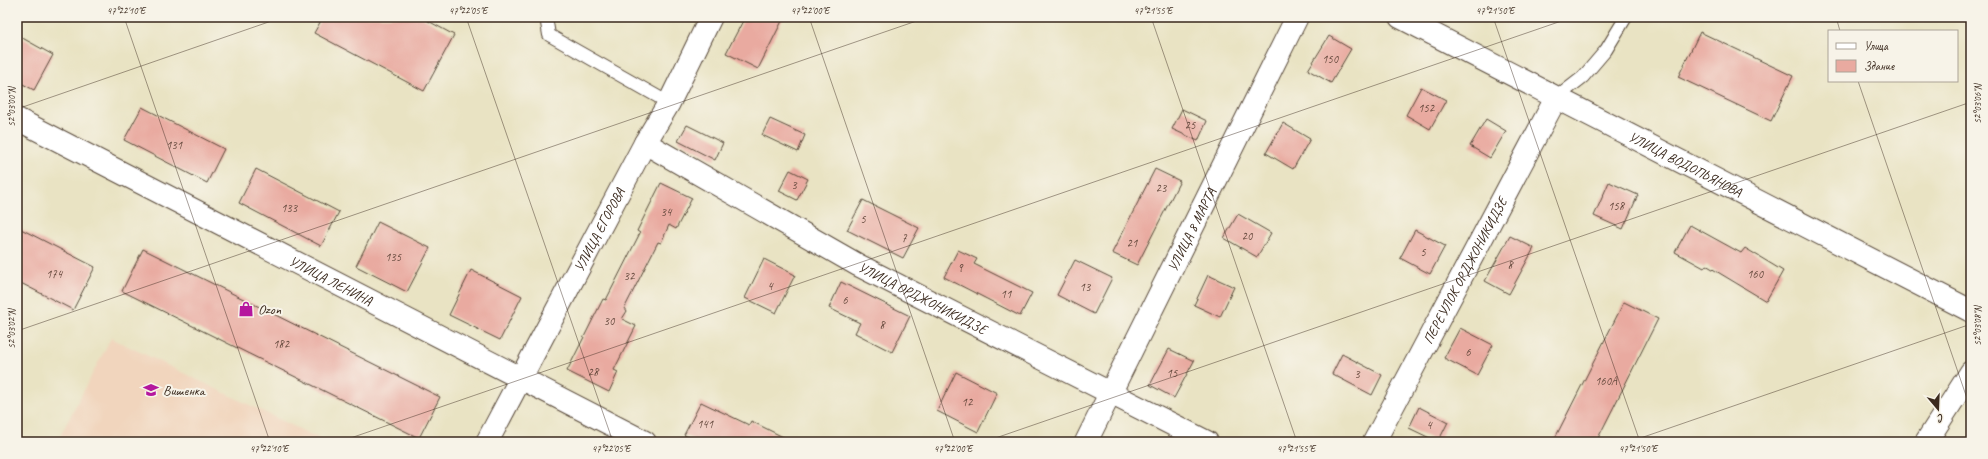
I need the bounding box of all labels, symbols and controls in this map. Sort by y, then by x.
text: 47°22'10"E [107,4,147,17]
text: 47°22'05"E [449,4,489,17]
text: 47°22'00"E [791,4,831,17]
text: 47°21'55"E [1134,4,1174,17]
text: 47°21'50"E [1476,4,1516,17]
legend [1828,30,1958,82]
text: Улица [1864,38,1889,54]
house number: 150 [1322,51,1340,67]
text: Здание [1864,58,1895,74]
text: 52°03'06"N [1971,82,1984,124]
text: 52°03'00"N [5,85,18,127]
house number: 152 [1418,100,1436,116]
house number: 25 [1185,117,1196,133]
street label: УЛИЦА ВОДОПЬЯНОВА [1626,128,1746,201]
house number: 131 [166,137,183,153]
house number: 3 [791,177,798,193]
house number: 23 [1156,180,1168,196]
street label: УЛИЦА ЕГОРОВА [570,184,629,275]
street label: УЛИЦА 8 МАРТА [1164,184,1220,274]
street label: ПЕРЕУЛОК ОРДЖОНИКИДЗЕ [1419,192,1511,347]
house number: 158 [1608,198,1626,214]
house number: 133 [281,200,299,216]
house number: 34 [661,204,673,220]
house number: 5 [860,211,866,227]
house number: 20 [1242,228,1254,244]
house number: 7 [901,230,907,246]
house number: 21 [1127,235,1138,251]
house number: 5 [1420,244,1426,260]
house number: 135 [385,249,402,265]
street label: УЛИЦА ЛЕНИНА [286,252,376,309]
house number: 8 [1507,257,1514,273]
street label: УЛИЦА ОРДЖОНИКИДЗЕ [856,258,992,339]
house number: 9 [957,260,964,276]
house number: 174 [46,266,64,282]
house number: 160 [1747,266,1765,282]
house number: 32 [624,268,636,284]
house number: 4 [767,278,774,294]
house number: 13 [1080,279,1092,295]
house number: 11 [1001,286,1012,302]
house number: 6 [842,292,848,308]
shop icon: Ozon [237,300,255,318]
place label: Ozon [258,301,282,318]
text: 52°03'08"N [1971,304,1984,346]
text: 52°03'02"N [5,307,18,349]
house number: 30 [604,313,616,329]
house number: 8 [879,317,886,333]
house number: 182 [273,336,291,352]
house number: 6 [1465,344,1471,360]
house number: 28 [588,364,600,380]
house number: 15 [1167,365,1178,381]
house number: 3 [1354,366,1361,382]
house number: 160А [1595,373,1618,389]
school or university icon: Вишенка [142,381,160,399]
place label: Вишенка [163,382,206,399]
north arrow [1918,389,1958,429]
house number: 12 [962,394,974,410]
text: С [1935,411,1946,426]
house number: 141 [697,416,714,432]
house number: 4 [1426,417,1433,433]
text: 47°22'10"E [250,442,290,455]
text: 47°22'05"E [592,442,632,455]
text: 47°22'00"E [934,442,974,455]
text: 47°21'55"E [1277,442,1317,455]
text: 47°21'50"E [1619,442,1659,455]

